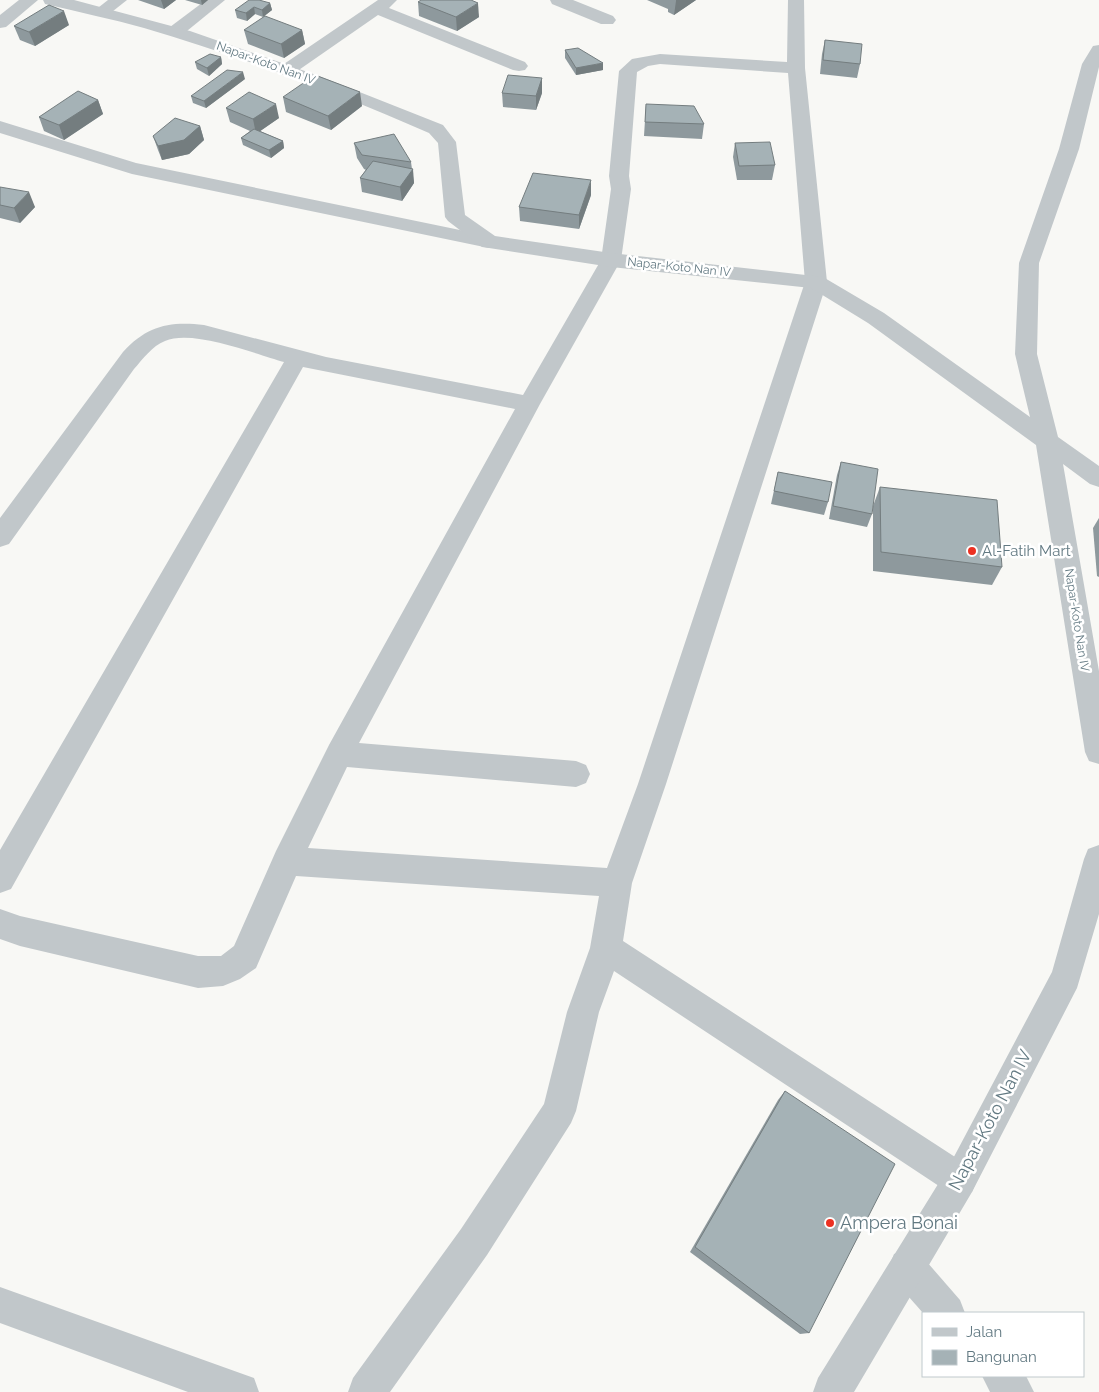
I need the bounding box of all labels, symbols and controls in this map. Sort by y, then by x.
street label: Napar-Koto Nan IV [215,39,317,87]
street label: Napar-Koto Nan IV [627,255,731,279]
place label: Al-Fatih Mart [982,542,1071,560]
marker: Al-Fatih Mart [966,545,978,557]
street label: Napar-Koto Nan IV [1062,568,1092,672]
street label: Napar-Koto Nan IV [944,1046,1035,1194]
place label: Ampera Bonai [840,1212,958,1233]
marker: Ampera Bonai [824,1217,836,1229]
legend [922,1312,1084,1377]
text: Jalan [966,1323,1002,1341]
text: Bangunan [966,1348,1037,1366]

